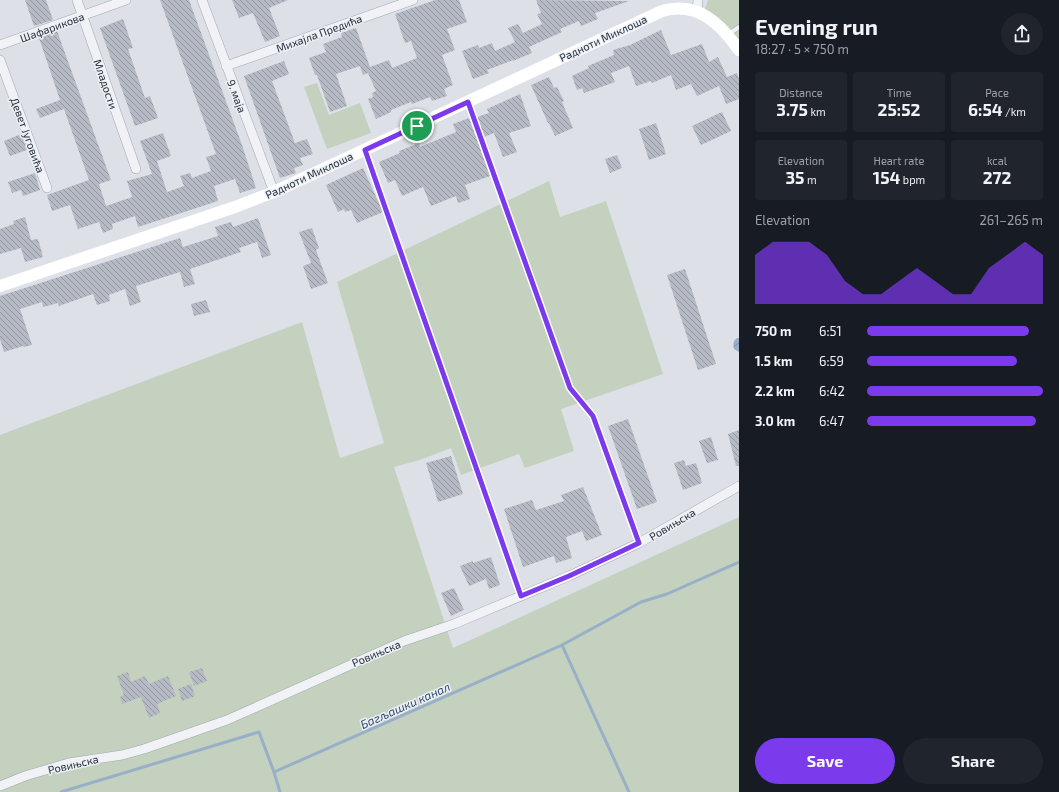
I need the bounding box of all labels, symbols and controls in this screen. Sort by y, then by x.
street label: Шафарикова [18,9,86,45]
street label: Михајла Предића [274,11,364,56]
street label: Радноти Миклоша [557,12,649,64]
text: Evening run [755,13,878,39]
button: share [1001,13,1043,55]
text: 18:27 · 5 × 750 m [755,41,849,57]
street label: Младости [91,57,121,111]
street label: 9. маја [224,78,249,115]
text: Distance [779,86,823,99]
text: Time [887,86,911,99]
text: Pace [985,86,1009,99]
street label: Девет Југовића [7,96,48,175]
text: 3.75 [776,99,808,119]
text: 25:52 [878,99,920,119]
text: 6:54 [968,99,1003,119]
text: km [808,105,826,118]
text: /km [1003,105,1026,118]
pin [400,109,434,143]
icon: arrive [406,115,428,137]
street label: Радноти Миклоша [263,149,355,201]
text: Elevation [778,154,824,167]
text: Heart rate [874,154,924,167]
text: kcal [987,154,1007,167]
text: 35 [785,167,804,187]
text: 154 [873,167,900,187]
text: 272 [983,167,1011,187]
text: m [804,173,817,186]
text: bpm [900,173,925,186]
text: Elevation [755,212,810,228]
text: 261–265 m [979,212,1043,228]
text: 750 m [755,323,792,339]
text: 6:51 [819,323,842,339]
text: 1.5 km [755,353,793,369]
text: 6:59 [819,353,844,369]
text: 2.2 km [755,383,795,399]
text: 6:42 [819,383,845,399]
text: 3.0 km [755,413,795,429]
text: 6:47 [819,413,844,429]
street label: Ровињска [647,505,697,543]
street label: Ровињска [350,637,402,669]
water label: Багљашки канал [358,679,452,731]
button: Save [755,738,895,784]
button: Share [903,738,1043,784]
street label: Ровињска [46,752,100,776]

